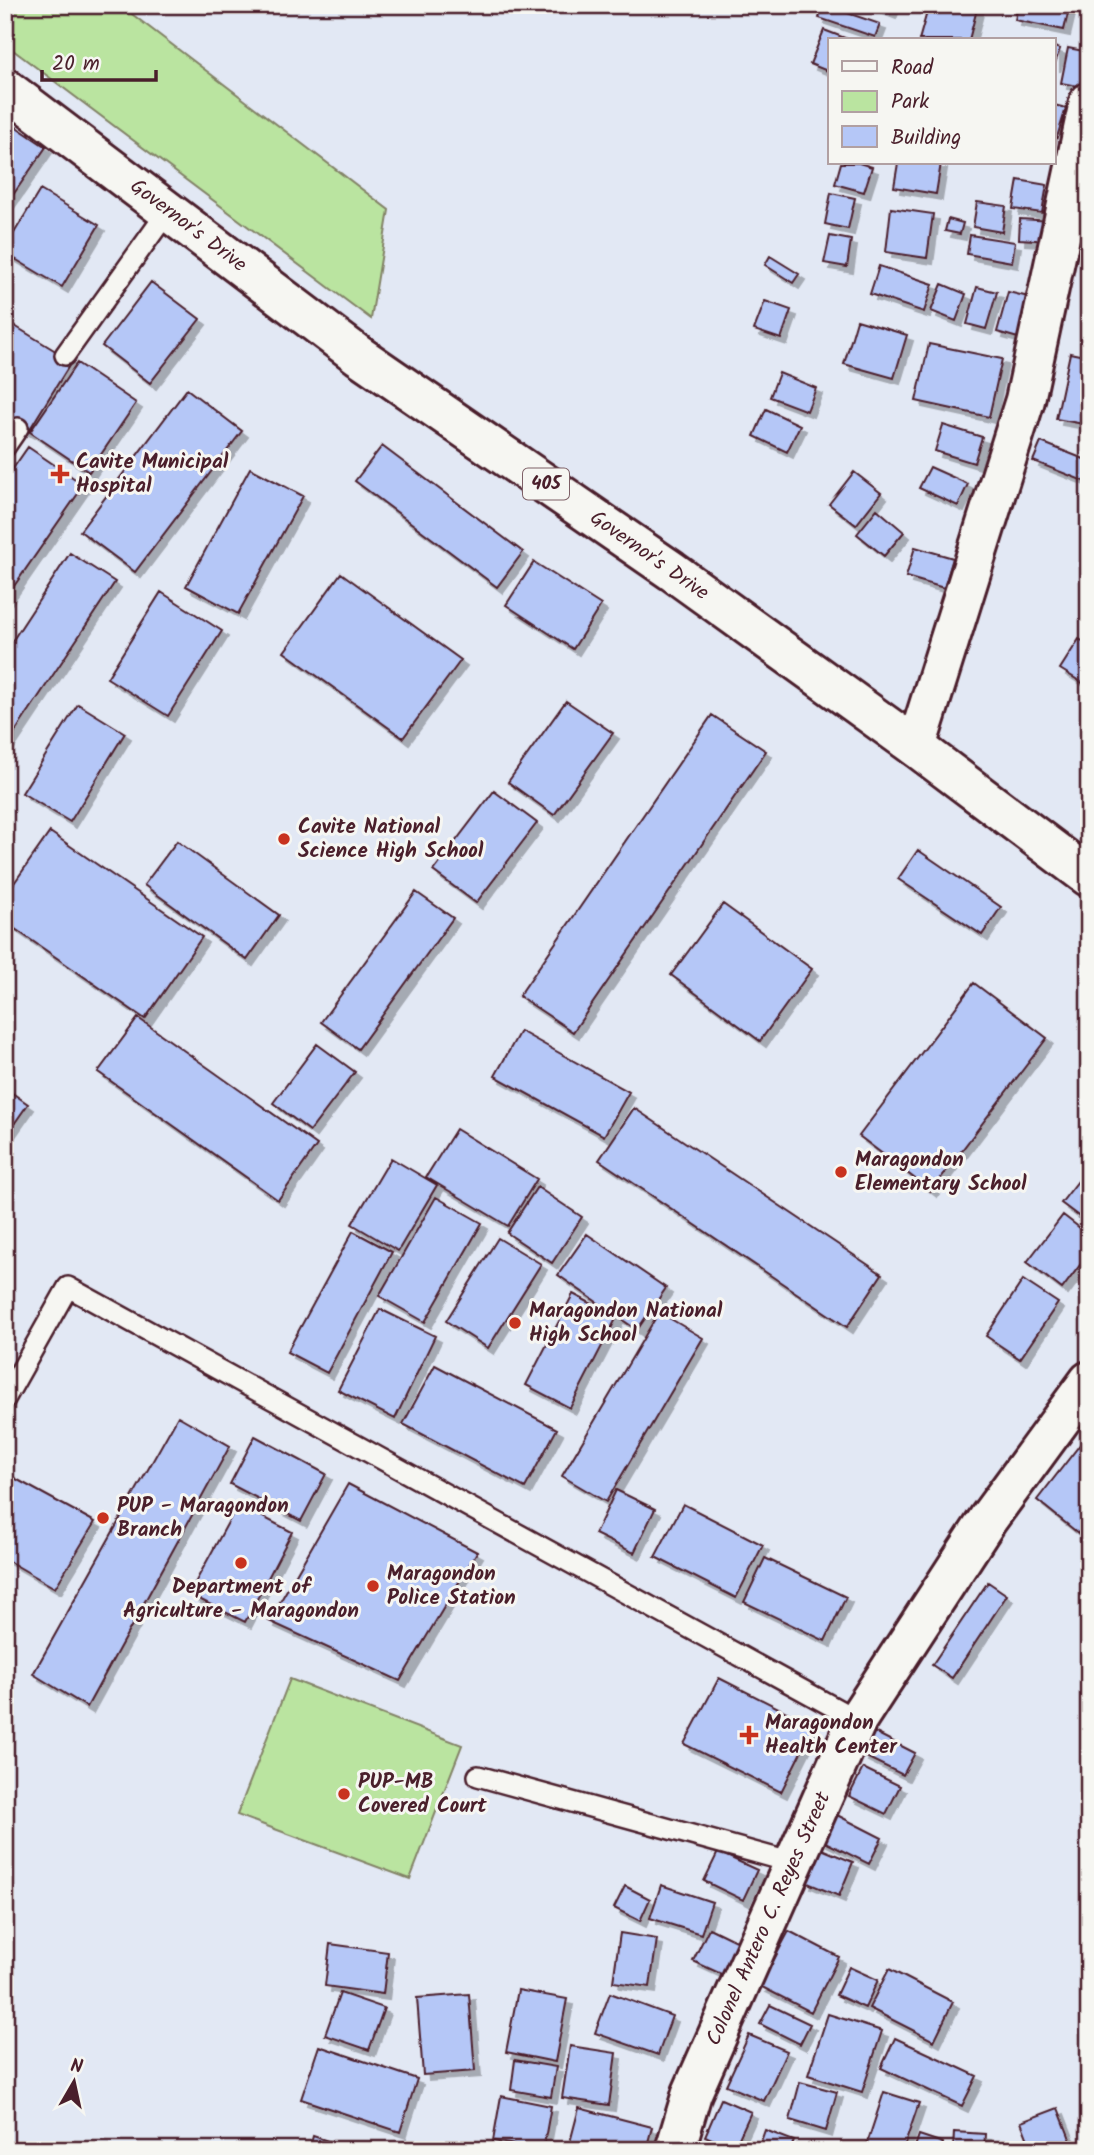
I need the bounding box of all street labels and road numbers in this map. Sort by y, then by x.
street label: Governor's Drive [122,171,254,281]
road number: 405 [523,468,569,499]
street label: Governor's Drive [582,502,716,610]
street label: Colonel Antero C. Reyes Street [698,1786,840,2051]

